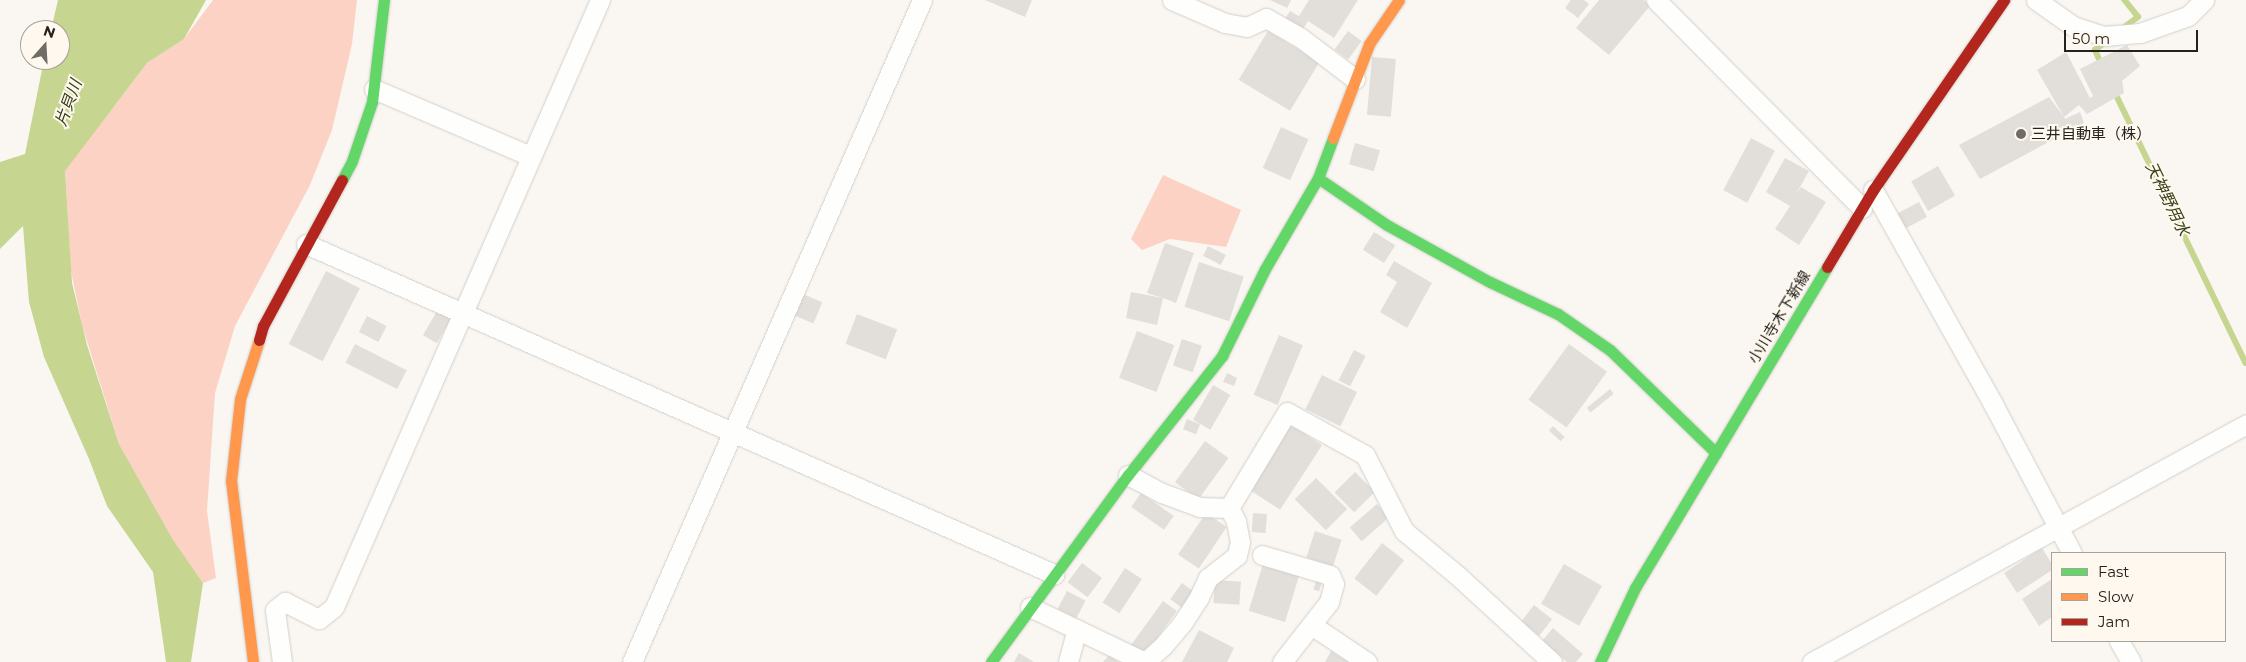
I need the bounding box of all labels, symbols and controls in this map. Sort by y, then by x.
north arrow [20,20,70,70]
scale bar [2066,20,2200,52]
text: N [41,21,58,42]
text: 50 m [2072,29,2110,48]
water label: 片貝川 [52,77,86,129]
place label: 三井自動車（株） [2031,125,2151,143]
marker: 三井自動車（株） [2015,128,2027,140]
water label: 天神野用水 [2141,159,2193,239]
street label: 小川寺木下新線 [1744,267,1814,367]
legend [2051,552,2226,642]
text: Fast [2098,562,2129,581]
text: Slow [2098,587,2134,606]
text: Jam [2098,612,2130,631]

